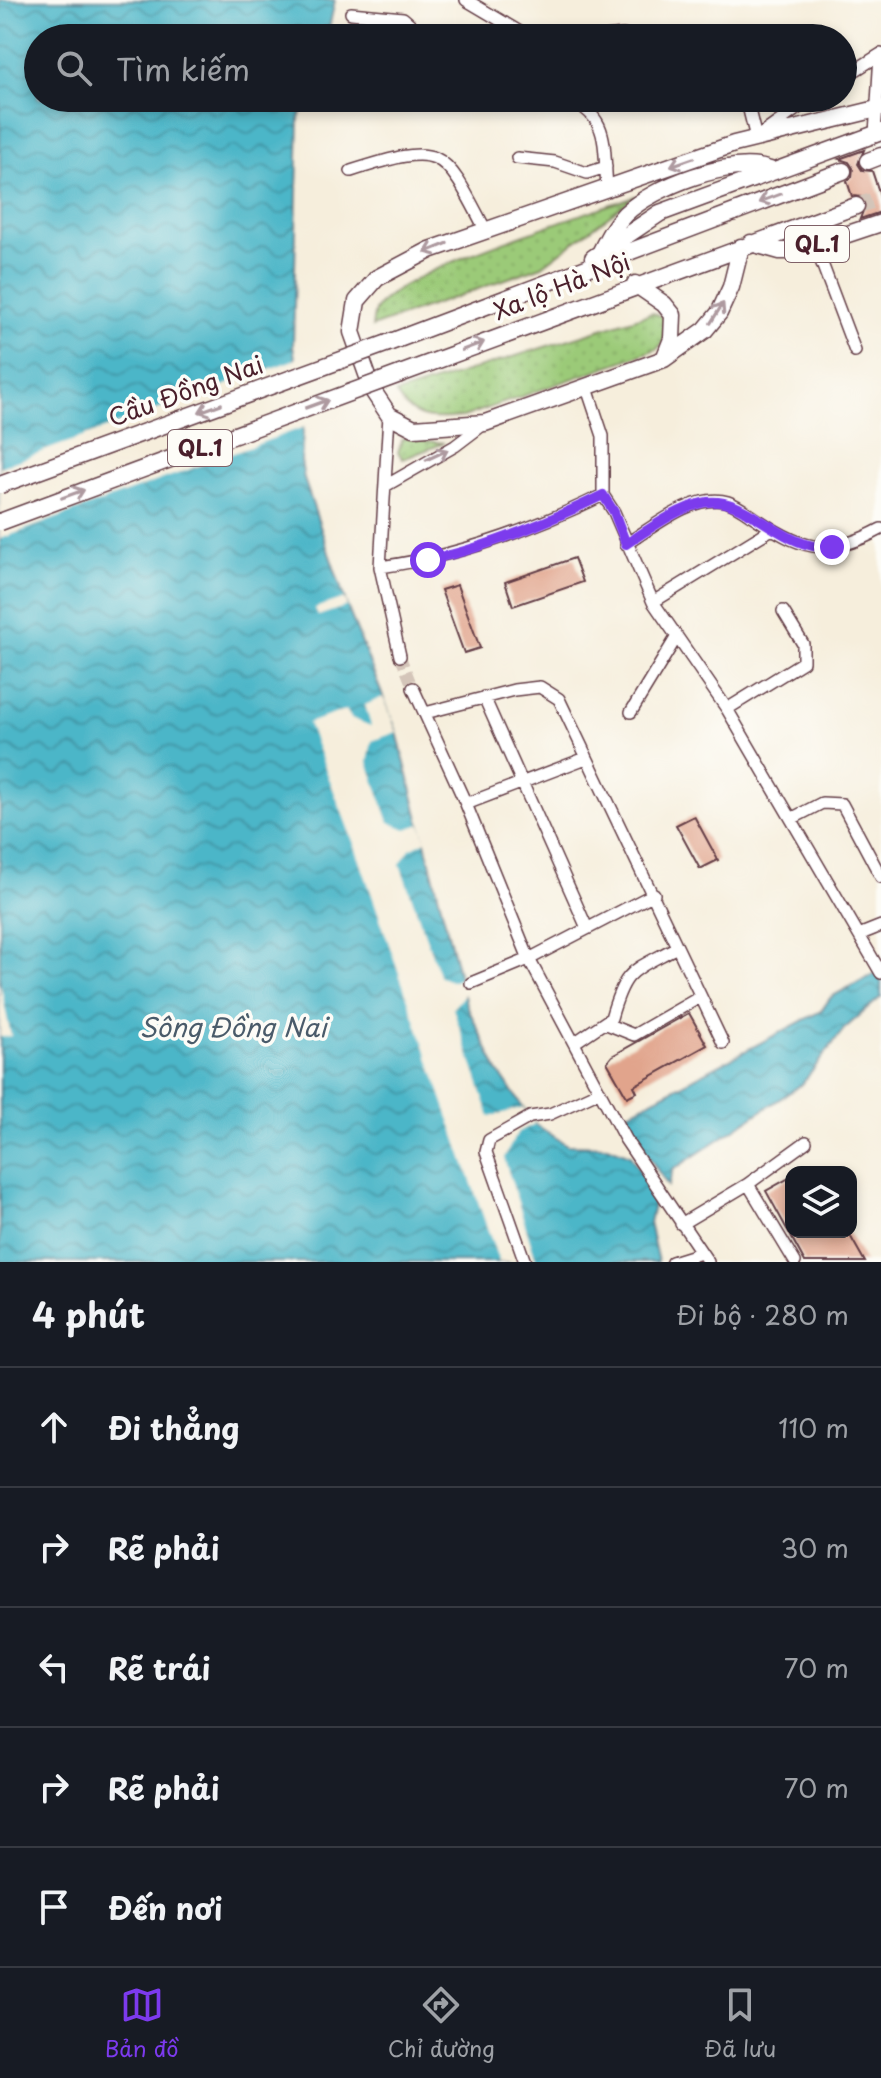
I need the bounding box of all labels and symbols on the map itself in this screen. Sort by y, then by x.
one-way arrow [670,155,695,170]
one-way arrow [758,192,783,206]
road number: QL.1 [785,226,849,262]
one-way arrow [425,241,449,256]
street label: Xa lộ Hà Nội [488,242,635,328]
one-way arrow [709,302,725,325]
one-way arrow [460,338,485,352]
street label: Cầu Đồng Nai [103,345,268,435]
one-way arrow [304,396,329,410]
one-way arrow [198,402,223,417]
road number: QL.1 [168,430,232,466]
one-way arrow [424,447,448,462]
one-way arrow [60,486,85,501]
route end [814,529,850,565]
route start [410,542,446,578]
water label: Sông Đồng Nai [139,1007,330,1046]

